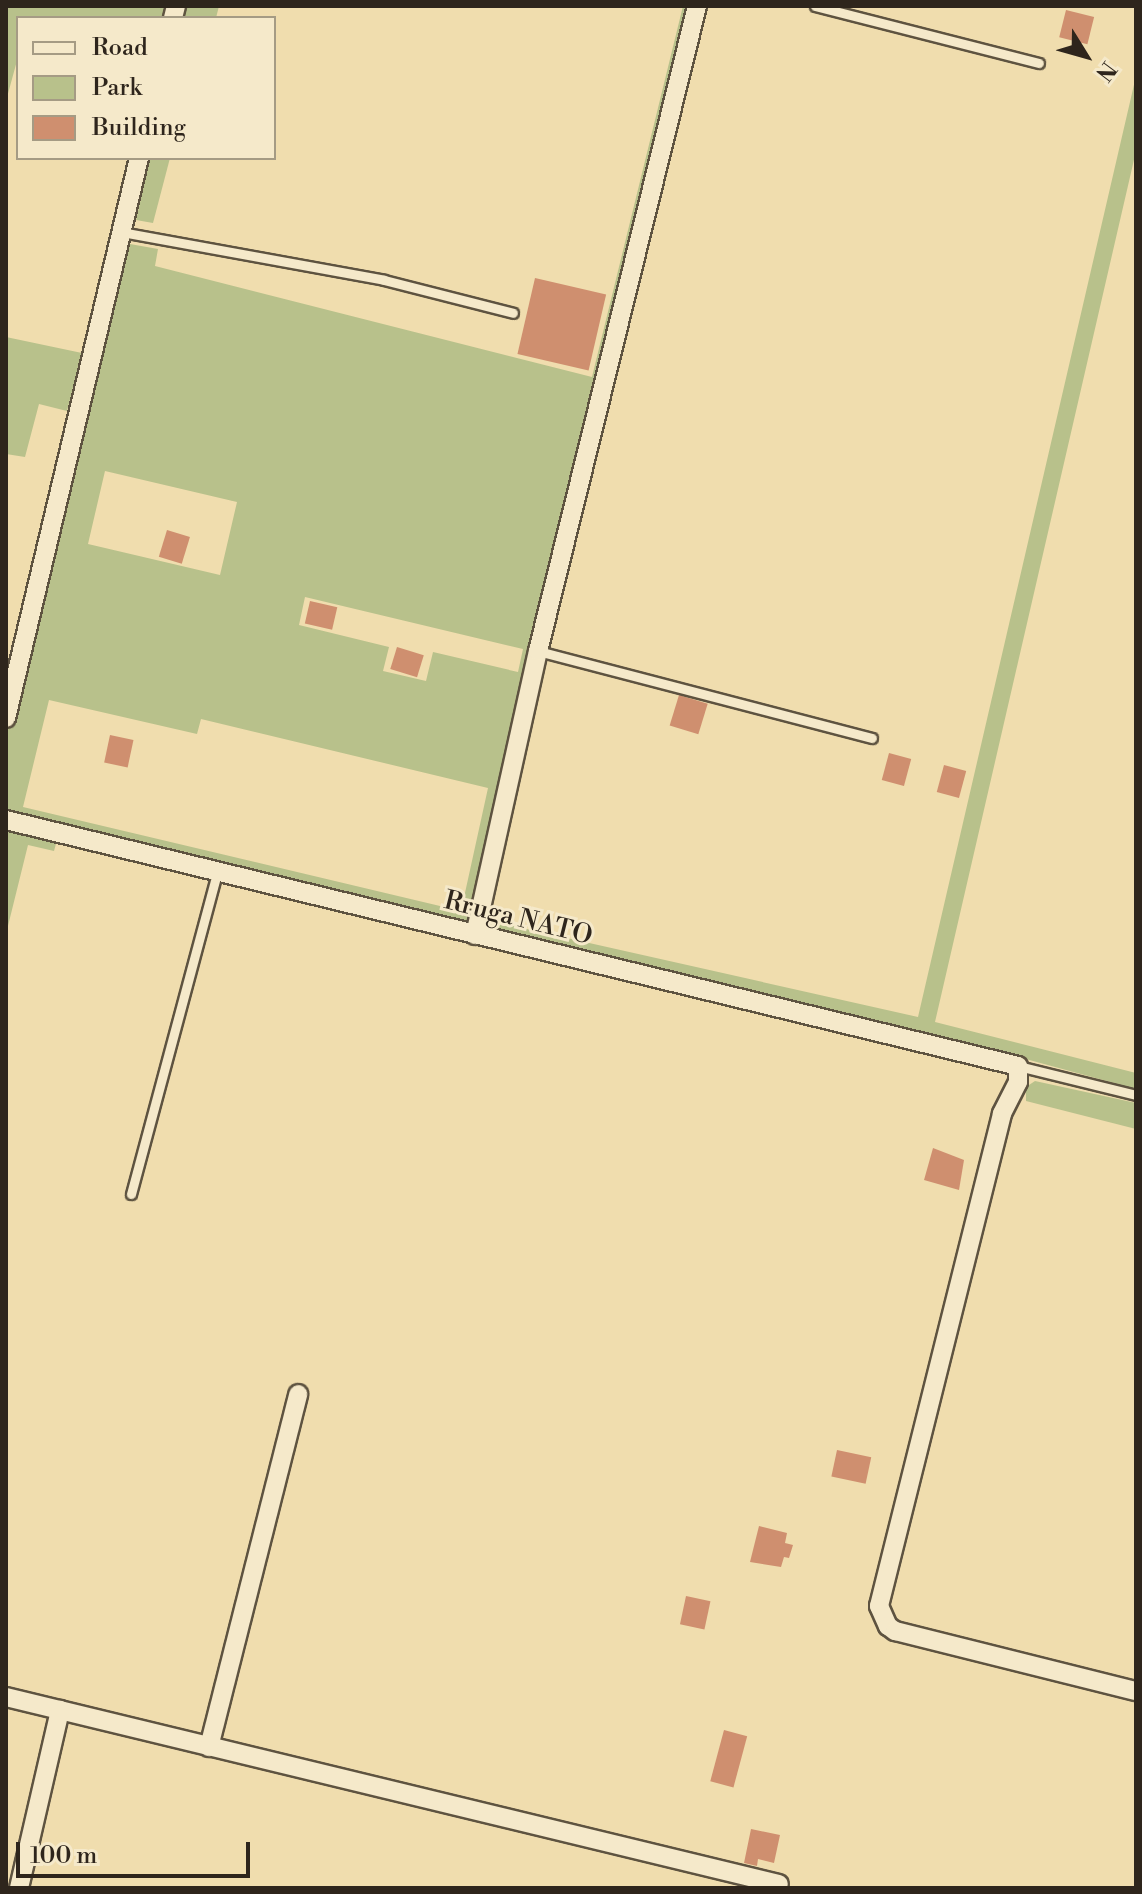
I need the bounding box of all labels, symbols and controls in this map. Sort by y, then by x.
legend [16,16,276,160]
north arrow [1046,16,1126,96]
text: Road [92,33,148,63]
text: N [1090,56,1122,86]
text: Park [92,73,142,103]
text: Building [92,113,186,143]
street label: Rruga NATO [441,886,595,952]
scale bar [20,1826,254,1876]
text: 100 m [30,1841,97,1871]

